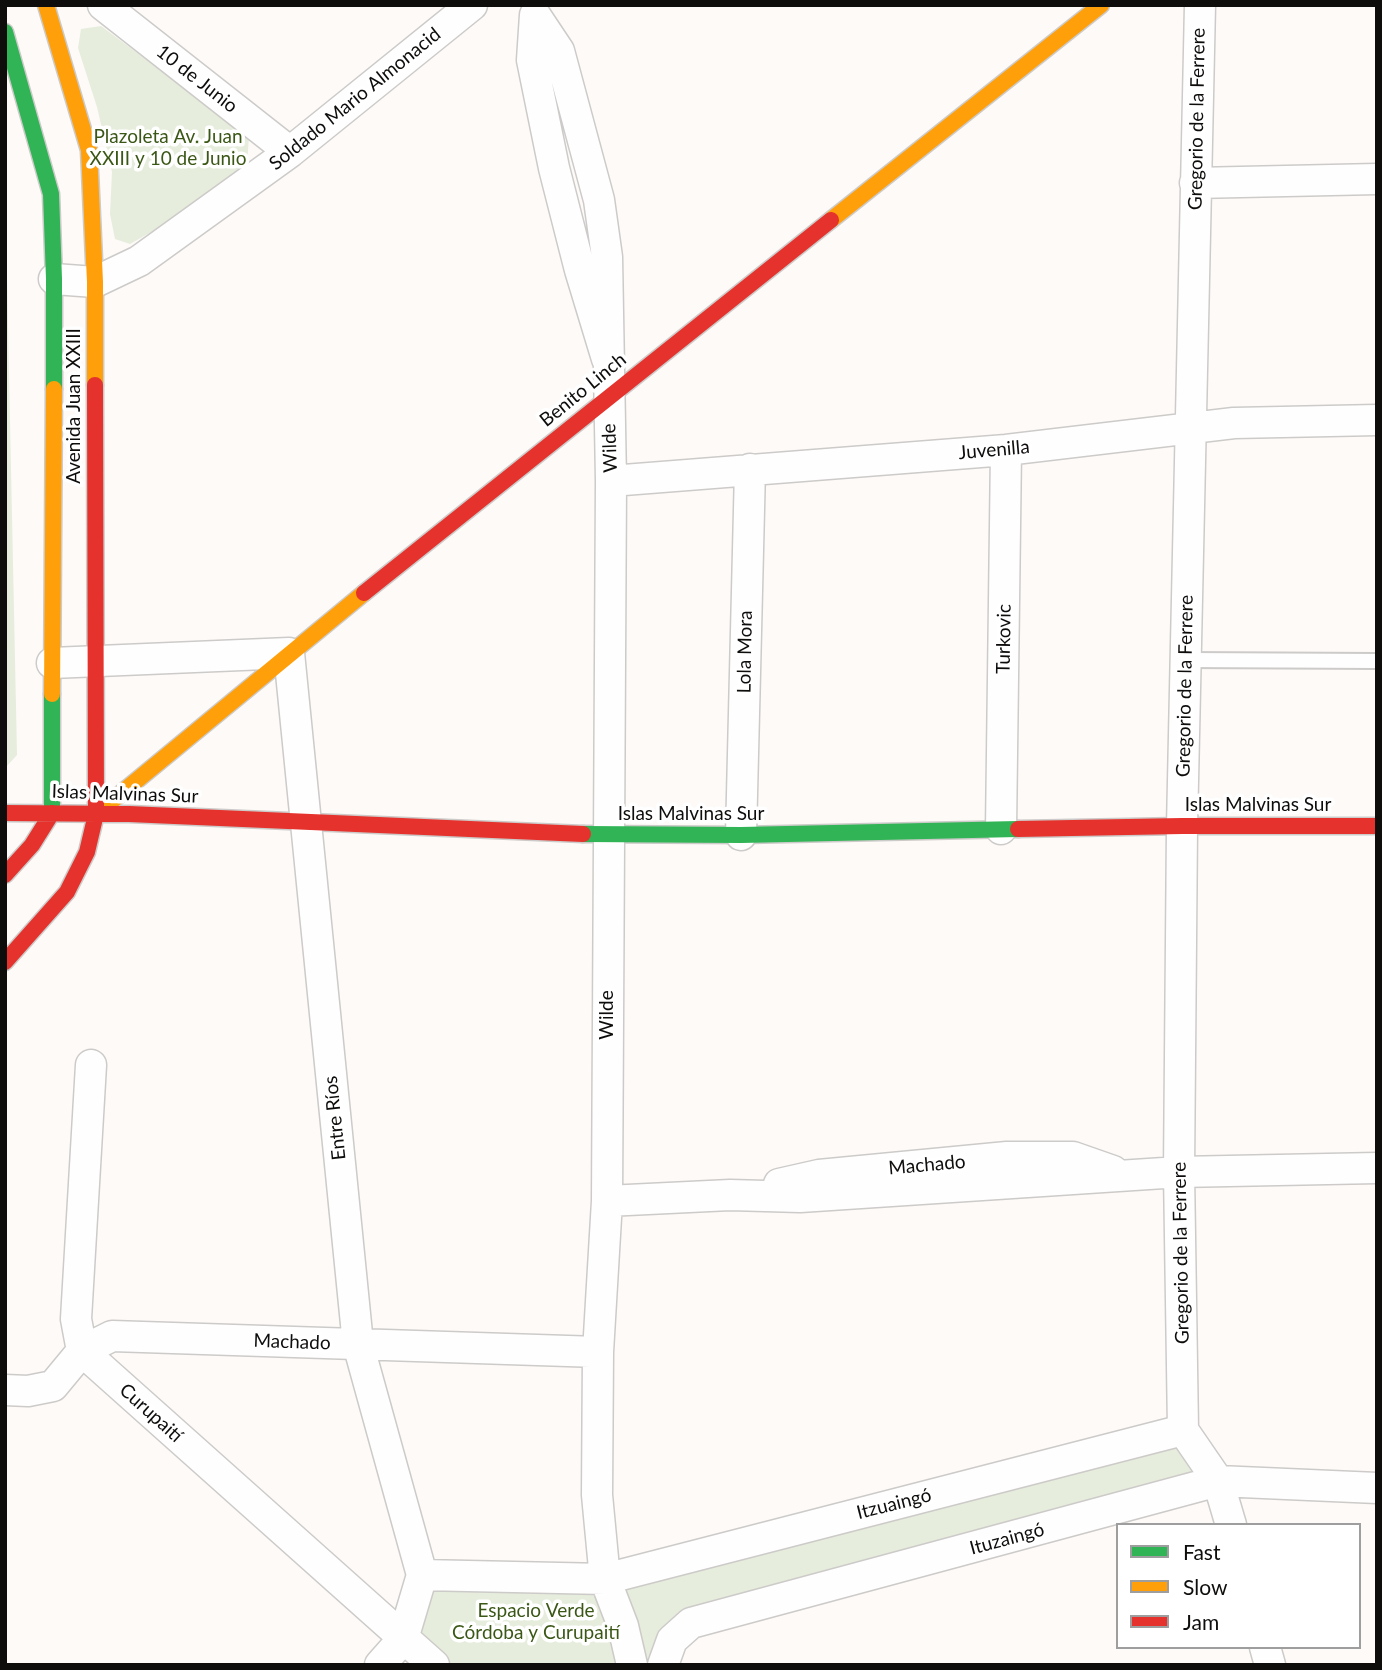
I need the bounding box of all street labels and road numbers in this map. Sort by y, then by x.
street label: Soldado Mario Almonacid [265,23,445,175]
street label: Gregorio de la Ferrere [1184,28,1210,210]
street label: 10 de Junio [152,40,242,118]
street label: Avenida Juan XXIII [63,328,85,484]
street label: Benito Linch [535,348,631,432]
street label: Wilde [598,423,622,473]
street label: Juvenilla [957,436,1031,464]
street label: Gregorio de la Ferrere [1172,595,1198,777]
street label: Turkovic [992,604,1016,674]
street label: Lola Mora [733,610,757,694]
street label: Islas Malvinas Sur [51,780,199,808]
street label: Islas Malvinas Sur [1185,794,1331,816]
street label: Islas Malvinas Sur [618,803,764,825]
street label: Wilde [596,990,618,1040]
street label: Entre Ríos [319,1075,351,1161]
street label: Machado [887,1150,967,1180]
street label: Gregorio de la Ferrere [1168,1162,1194,1344]
street label: Machado [253,1329,331,1355]
street label: Curupaití [115,1379,187,1447]
street label: Itzuaingó [854,1484,934,1524]
street label: Ituzaingó [967,1518,1047,1560]

